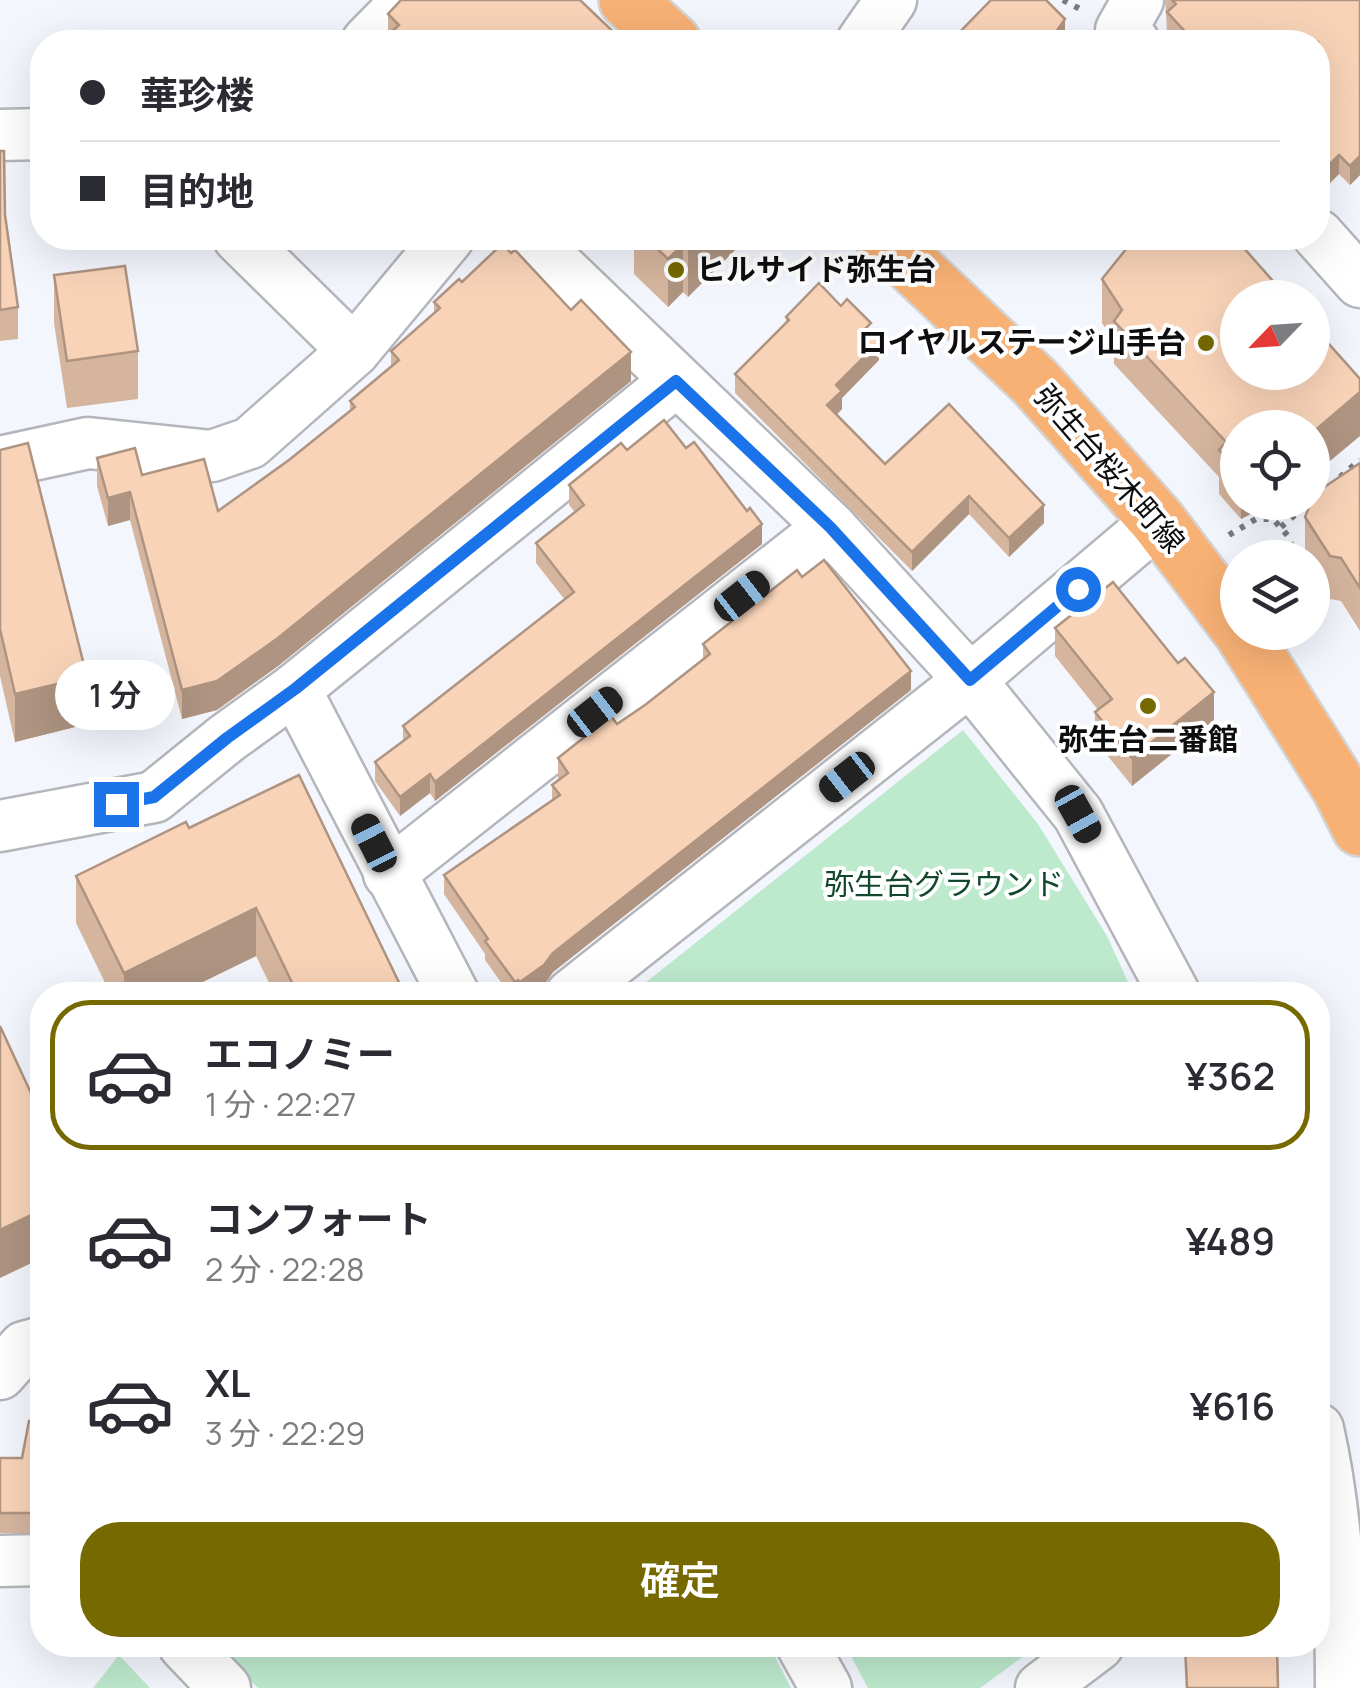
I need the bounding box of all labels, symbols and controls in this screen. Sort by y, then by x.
text: 華珍楼 [140,68,254,120]
text: 目的地 [140,164,254,216]
place label: ヒルサイド弥生台 [696,248,936,289]
marker: ヒルサイド弥生台 [665,259,687,281]
north arrow [1220,280,1330,390]
map controls [1220,280,1330,650]
place label: ロイヤルステージ山手台 [858,321,1186,362]
marker: ロイヤルステージ山手台 [1195,332,1217,354]
street label: 弥生台桜木町線 [1026,375,1194,561]
button: locate [1220,410,1330,520]
button: layers [1220,540,1330,650]
car [709,566,775,626]
route start [1056,567,1101,612]
callout: 1 分 [56,659,176,729]
text: 1 分 [89,673,141,717]
car [562,682,628,742]
marker: 弥生台二番館 [1137,695,1159,717]
place label: 弥生台二番館 [1058,718,1238,759]
car [814,747,880,807]
car [1050,780,1106,848]
route end [94,782,139,827]
car [347,809,401,877]
park label: 弥生台グラウンド [824,863,1064,904]
text: エコノミー [205,1027,395,1079]
icon: car [85,1030,175,1120]
text: ¥362 [1185,1049,1275,1101]
text: 1 分 · 22:27 [205,1082,356,1126]
text: コンフォート [205,1192,432,1244]
icon: car [85,1195,175,1285]
text: ¥489 [1186,1214,1275,1266]
text: 2 分 · 22:28 [205,1247,365,1291]
text: XL [205,1356,250,1408]
icon: car [85,1360,175,1450]
text: ¥616 [1190,1379,1275,1431]
text: 3 分 · 22:29 [205,1411,365,1455]
button: 確定 [80,1522,1280,1637]

